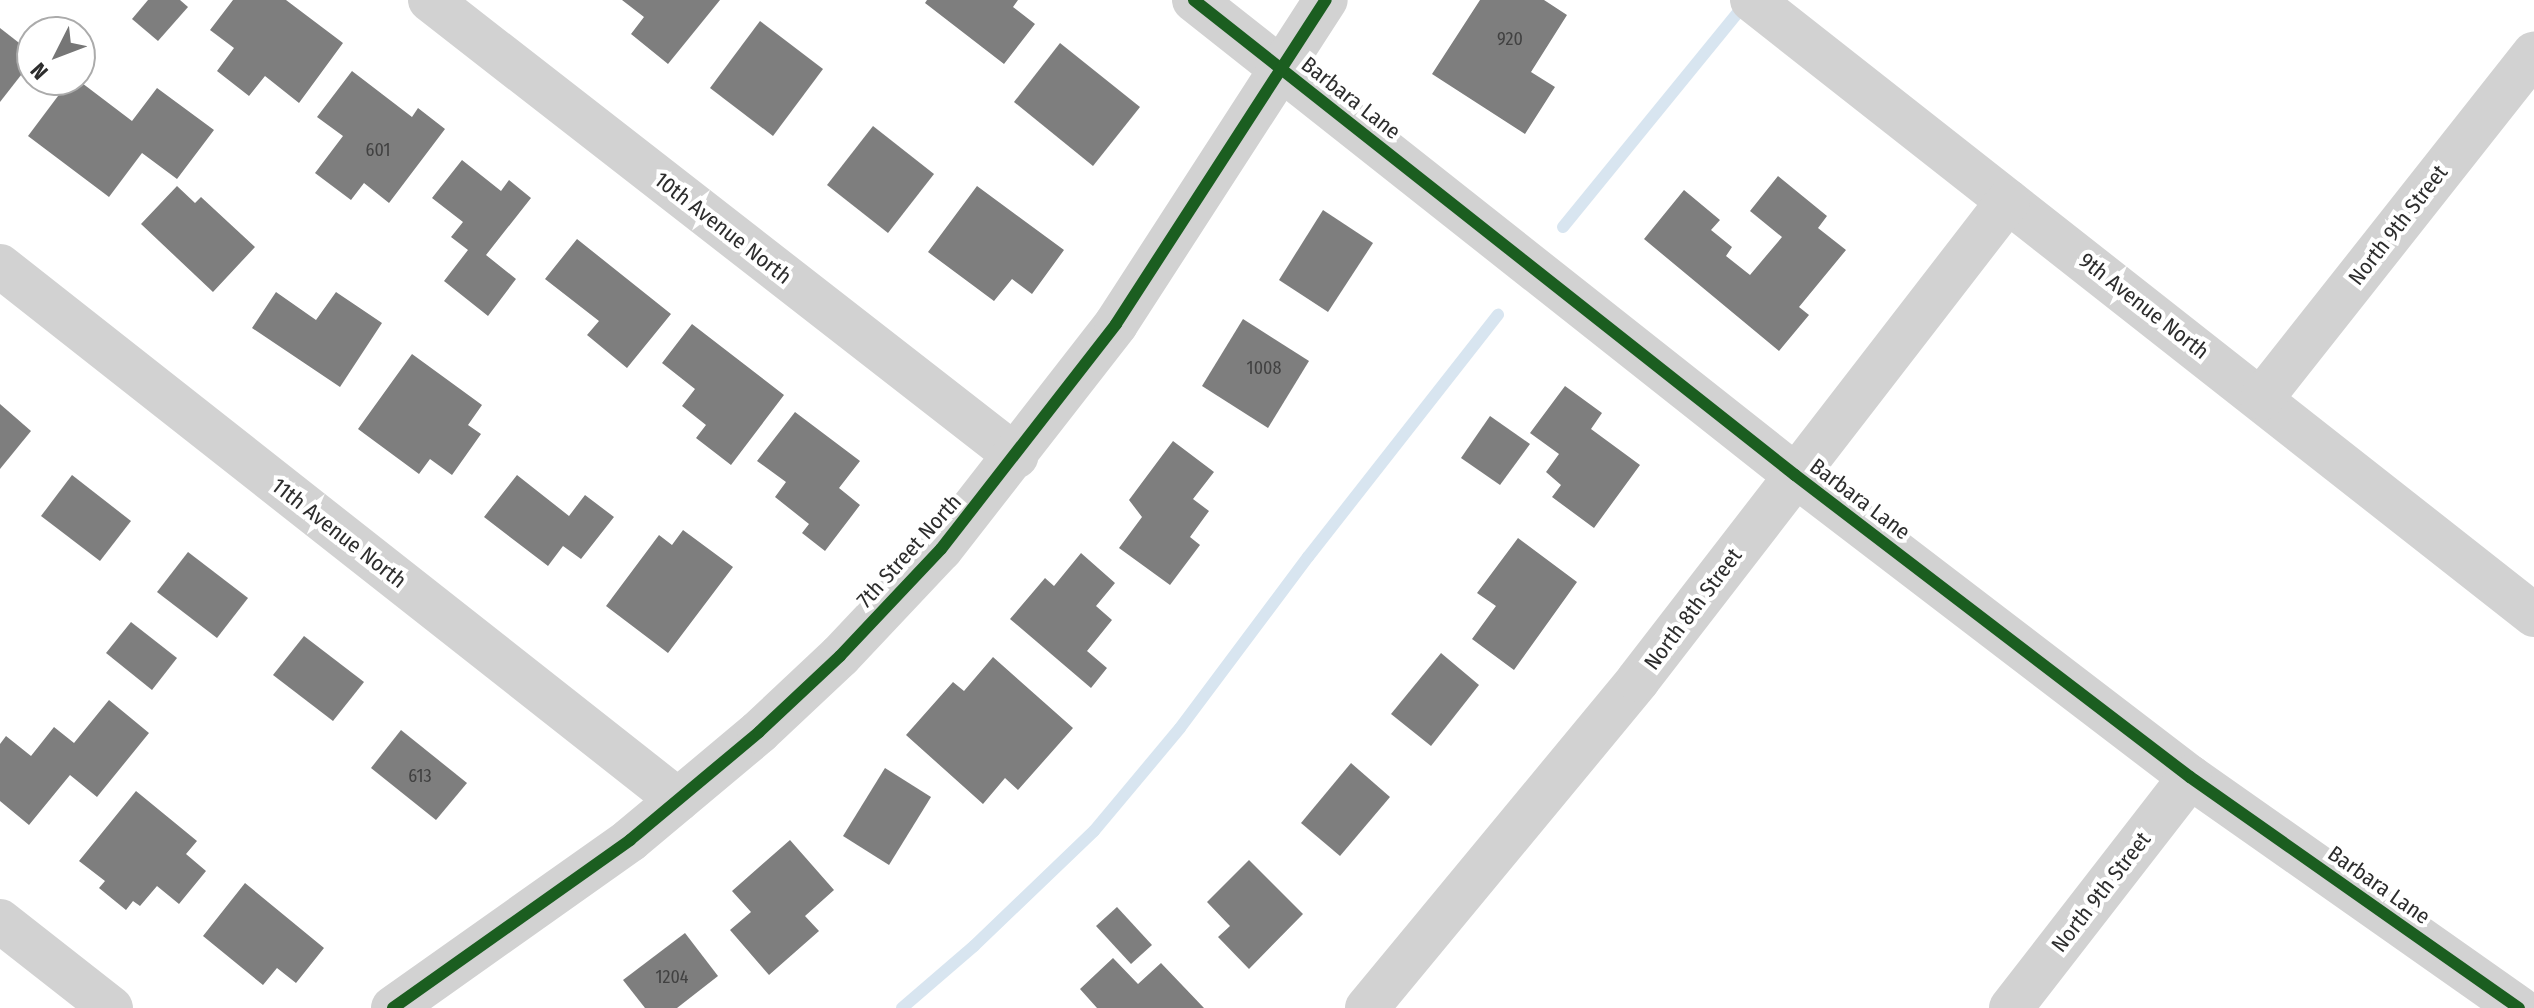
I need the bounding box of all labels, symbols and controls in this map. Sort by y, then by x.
north arrow [16,16,96,96]
house number: 920 [1497,28,1523,50]
street label: Barbara Lane [1296,51,1406,145]
text: N [25,57,54,85]
house number: 601 [366,139,390,161]
street label: North 9th Street [2343,160,2453,290]
street label: 10th Avenue North [649,166,797,290]
street label: 9th Avenue North [2074,247,2214,365]
house number: 1008 [1247,357,1281,379]
street label: Barbara Lane [1805,453,1915,545]
street label: 11th Avenue North [266,472,412,594]
street label: 7th Street North [851,489,967,613]
street label: North 8th Street [1639,543,1747,675]
house number: 613 [408,765,432,787]
street label: North 9th Street [2046,827,2156,957]
street label: Barbara Lane [2323,840,2435,930]
house number: 1204 [655,966,689,988]

